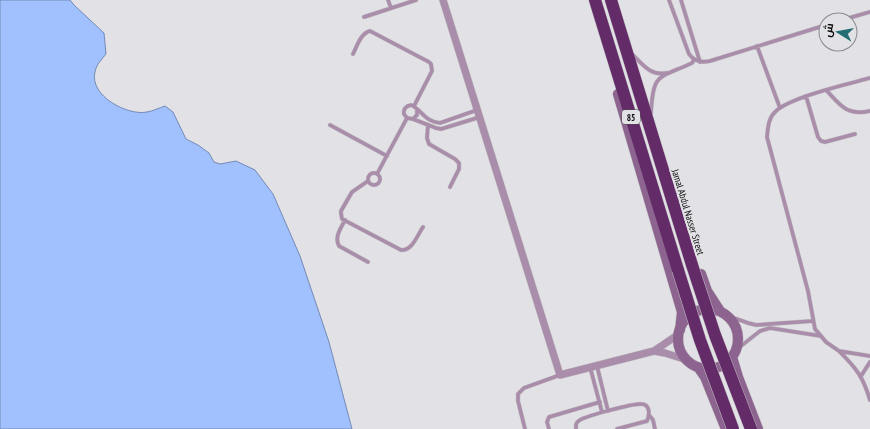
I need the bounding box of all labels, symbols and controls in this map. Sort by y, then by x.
north arrow [818,12,858,52]
text: ش [820,22,836,38]
road number: 85 [622,110,640,124]
street label: Jamal Abdul Nasser Street [668,167,707,257]

